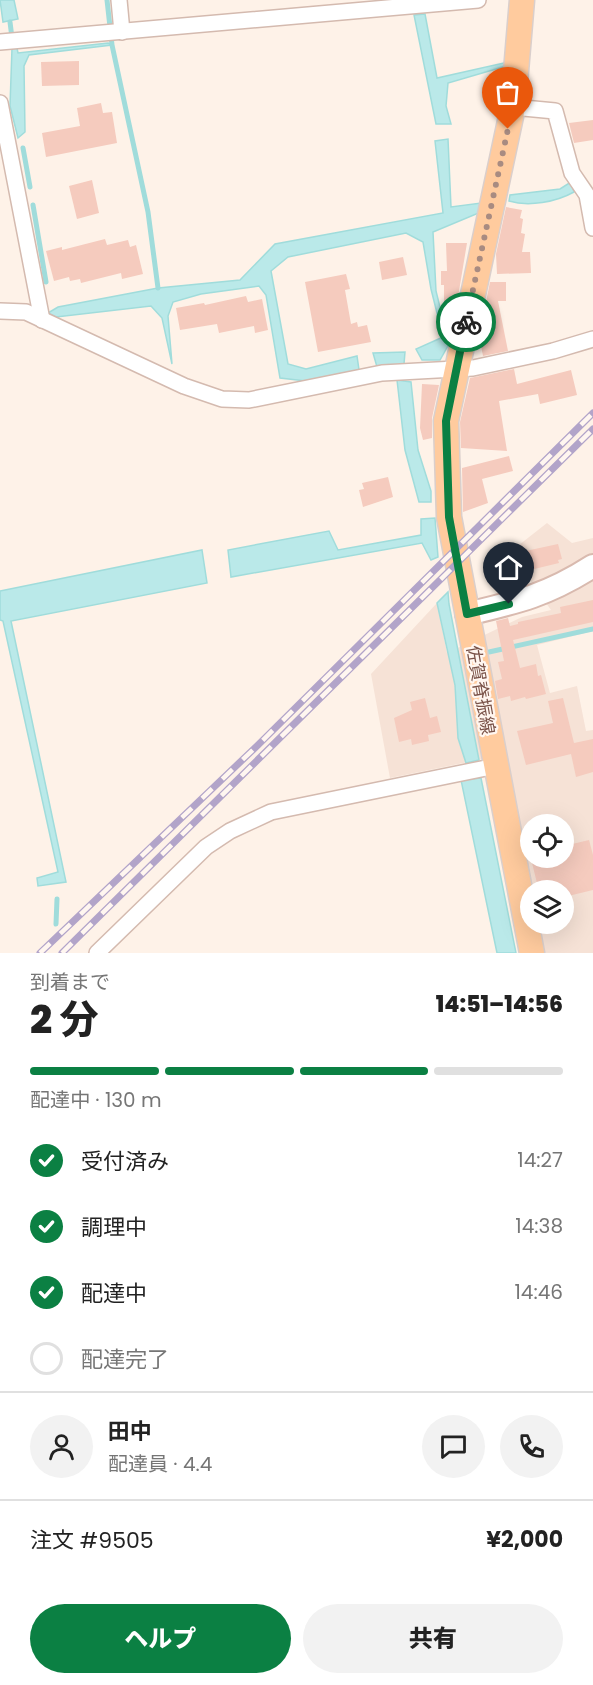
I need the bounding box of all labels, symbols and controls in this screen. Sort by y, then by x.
pin [482,67,533,129]
icon: bag [491,76,524,109]
courier [436,292,496,352]
icon: bike [450,306,483,339]
pin [483,542,534,604]
icon: home [492,551,525,584]
street label: 佐賀脊振線 [461,644,501,736]
map controls [520,814,574,934]
button: locate [520,814,574,868]
button: layers [520,880,574,934]
text: 到着まで [30,968,110,996]
text: 14:51–14:56 [436,989,563,1020]
text: 2 分 [30,992,99,1047]
text: 配達中 · 130 m [30,1086,162,1114]
icon: check [30,1144,63,1177]
text: 受付済み [81,1146,169,1177]
text: 14:27 [517,1146,563,1174]
icon: check [30,1210,63,1243]
text: 調理中 [81,1212,147,1243]
text: 14:38 [515,1212,563,1240]
icon: check [30,1276,63,1309]
text: 配達中 [81,1278,147,1309]
text: 14:46 [514,1278,563,1306]
text: 配達完了 [81,1344,169,1375]
button: person [30,1415,93,1478]
button: chat [422,1415,485,1478]
button: phone [500,1415,563,1478]
text: 田中 [108,1416,152,1447]
text: 配達員 · 4.4 [108,1450,212,1478]
text: ¥2,000 [486,1524,563,1555]
text: 注文 #9505 [30,1525,154,1556]
button: ヘルプ [30,1604,291,1673]
button: 共有 [303,1604,563,1673]

